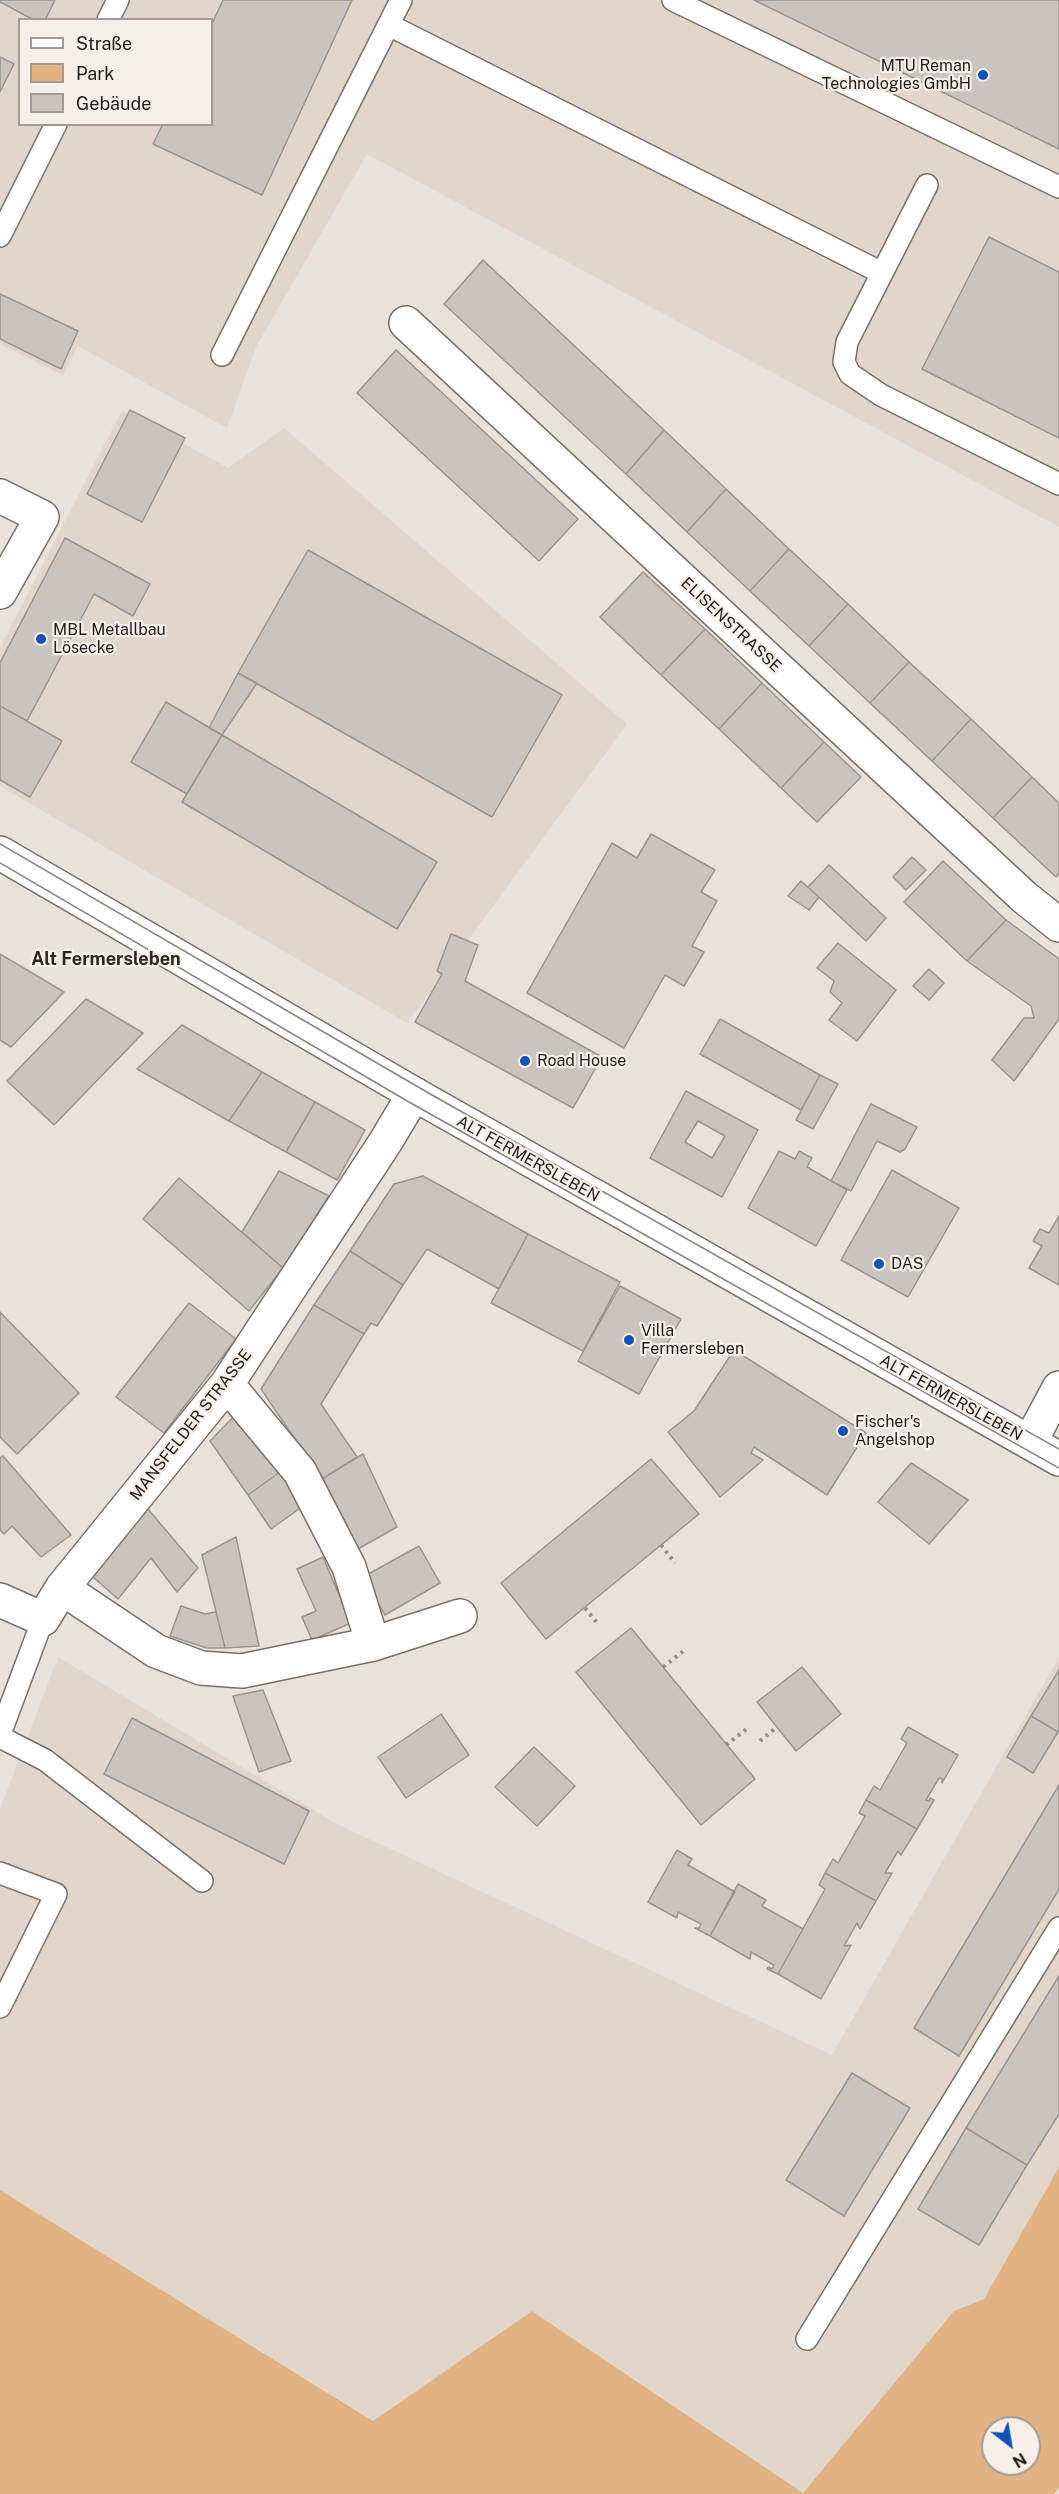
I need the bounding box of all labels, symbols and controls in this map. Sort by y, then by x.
legend [18,18,213,126]
text: Straße [76,33,132,54]
place label: MTU Reman Technologies GmbH [822,56,971,94]
text: Park [76,63,114,84]
marker: MTU Reman Technologies GmbH [976,68,990,82]
text: Gebäude [76,93,151,114]
street label: ELISENSTRASSE [677,574,785,676]
place label: MBL Metallbau Lösecke [53,620,166,658]
marker: MBL Metallbau Lösecke [34,632,48,646]
district label: Alt Fermersleben [31,948,181,970]
place label: Road House [537,1051,626,1071]
marker: Road House [518,1054,532,1068]
street label: ALT FERMERSLEBEN [453,1112,603,1206]
place label: DAS [891,1254,923,1274]
marker: DAS [872,1257,886,1271]
place label: Villa Fermersleben [641,1321,744,1359]
marker: Villa Fermersleben [622,1333,636,1347]
street label: MANSFELDER STRASSE [126,1346,256,1504]
street label: ALT FERMERSLEBEN [876,1351,1026,1445]
place label: Fischer's Angelshop [855,1412,935,1450]
marker: Fischer's Angelshop [836,1424,850,1438]
north arrow [981,2416,1041,2476]
text: N [1009,2449,1030,2472]

